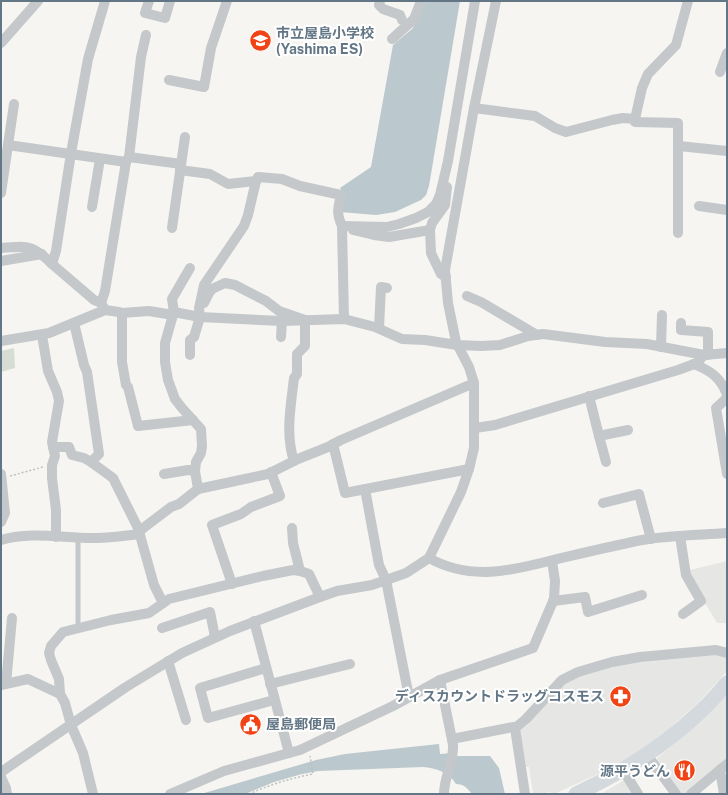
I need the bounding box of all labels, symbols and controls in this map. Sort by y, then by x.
place label: 市立屋島小学校 (Yashima ES) [276,25,374,57]
school or university icon: 市立屋島小学校 (Yashima ES) [247,28,273,54]
pharmacy icon: ディスカウントドラッグコスモス [607,683,633,709]
place label: ディスカウントドラッグコスモス [395,688,604,704]
public building icon: 屋島郵便局 [238,711,264,737]
place label: 屋島郵便局 [266,716,336,732]
restaurant icon: 源平うどん [672,758,698,784]
place label: 源平うどん [600,763,670,779]

